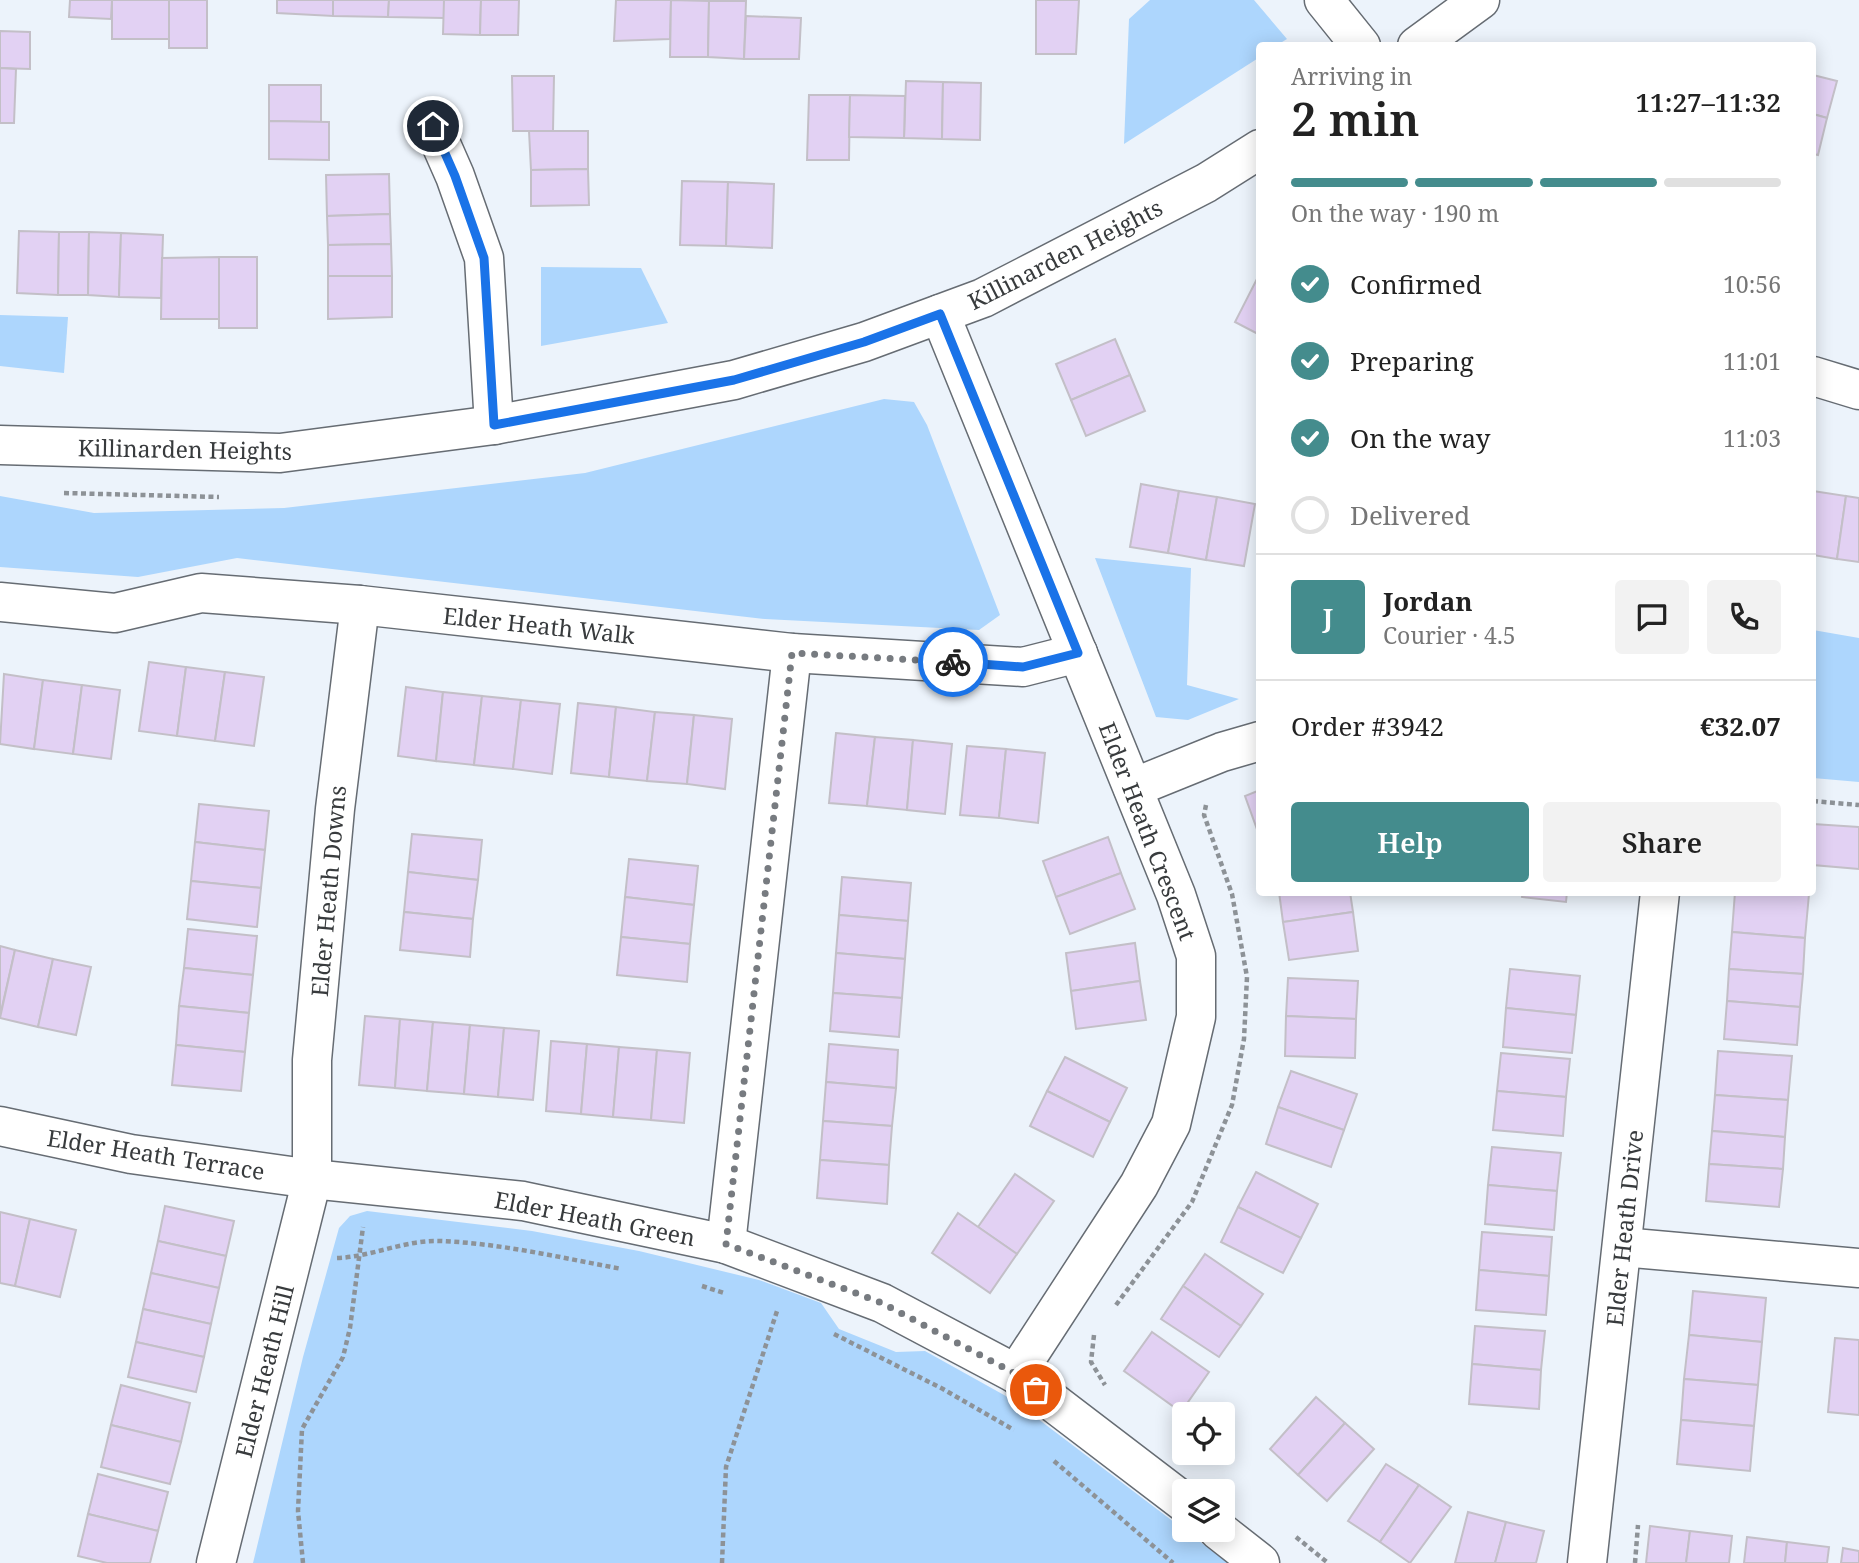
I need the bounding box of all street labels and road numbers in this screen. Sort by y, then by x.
street label: Killinarden Heights [962,191,1168,317]
street label: Killinarden Heights [78,431,292,467]
street label: Elder Heath Walk [441,599,637,651]
street label: Elder Heath Crescent [1092,717,1204,945]
street label: Elder Heath Downs [303,784,353,998]
street label: Elder Heath Terrace [45,1121,267,1187]
street label: Elder Heath Drive [1598,1128,1650,1328]
street label: Elder Heath Green [492,1183,698,1253]
street label: Elder Heath Hill [227,1281,301,1461]

